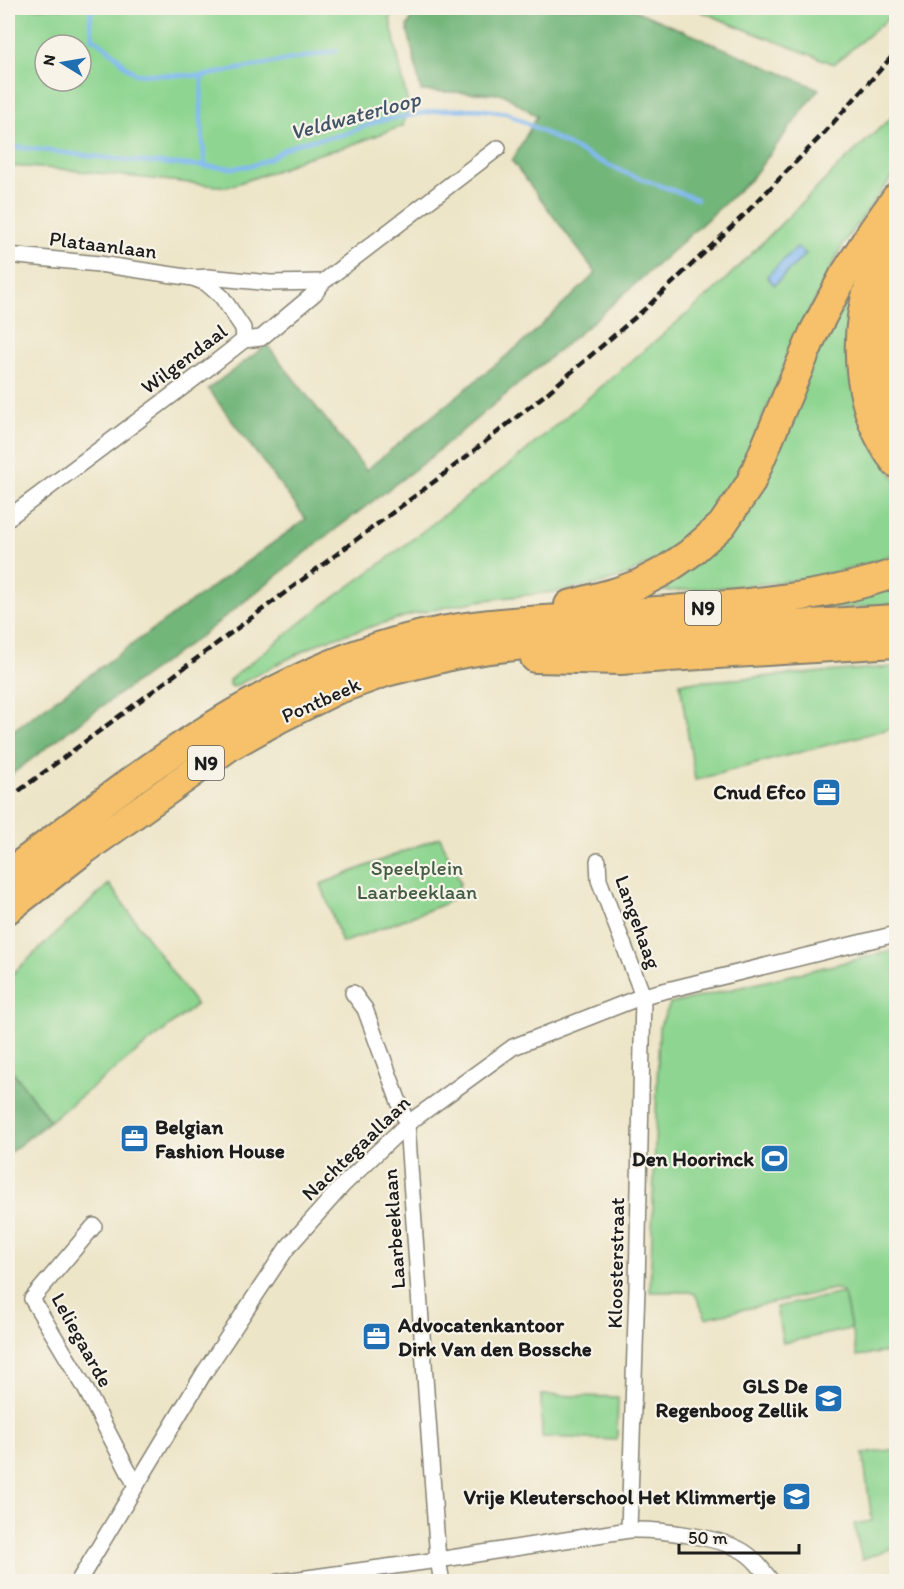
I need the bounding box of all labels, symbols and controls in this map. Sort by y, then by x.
north arrow [33,33,93,93]
text: N [38,53,59,67]
water label: Veldwaterloop [287,85,425,146]
street label: Plataanlaan [48,225,158,264]
street label: Wilgendaal [136,318,232,399]
road number: N9 [685,591,721,625]
street label: Pontbeek [277,671,364,728]
road number: N9 [188,746,224,780]
office icon: Cnud Efco [811,776,843,808]
place label: Cnud Efco [713,779,806,804]
park label: Speelplein Laarbeeklaan [357,855,477,904]
street label: Langehaag [610,872,667,972]
street label: Nachtegaallaan [296,1090,415,1206]
place label: Belgian Fashion House [155,1114,285,1163]
office icon: Belgian Fashion House [118,1123,150,1155]
sports icon: Den Hoorinck [759,1143,791,1175]
place label: Den Hoorinck [632,1146,754,1171]
street label: Laarbeeklaan [377,1168,410,1290]
street label: Kloosterstraat [602,1197,629,1329]
street label: Leliegaarde [46,1288,119,1391]
place label: Advocatenkantoor Dirk Van den Bossche [397,1312,592,1361]
office icon: Advocatenkantoor Dirk Van den Bossche [361,1321,393,1353]
place label: GLS De Regenboog Zellik [656,1373,809,1423]
school or university icon: GLS De Regenboog Zellik [813,1382,845,1414]
school or university icon: Vrije Kleuterschool Het Klimmertje [781,1481,813,1513]
place label: Vrije Kleuterschool Het Klimmertje [463,1484,776,1510]
scale bar [679,1517,799,1555]
text: 50 m [688,1527,728,1549]

